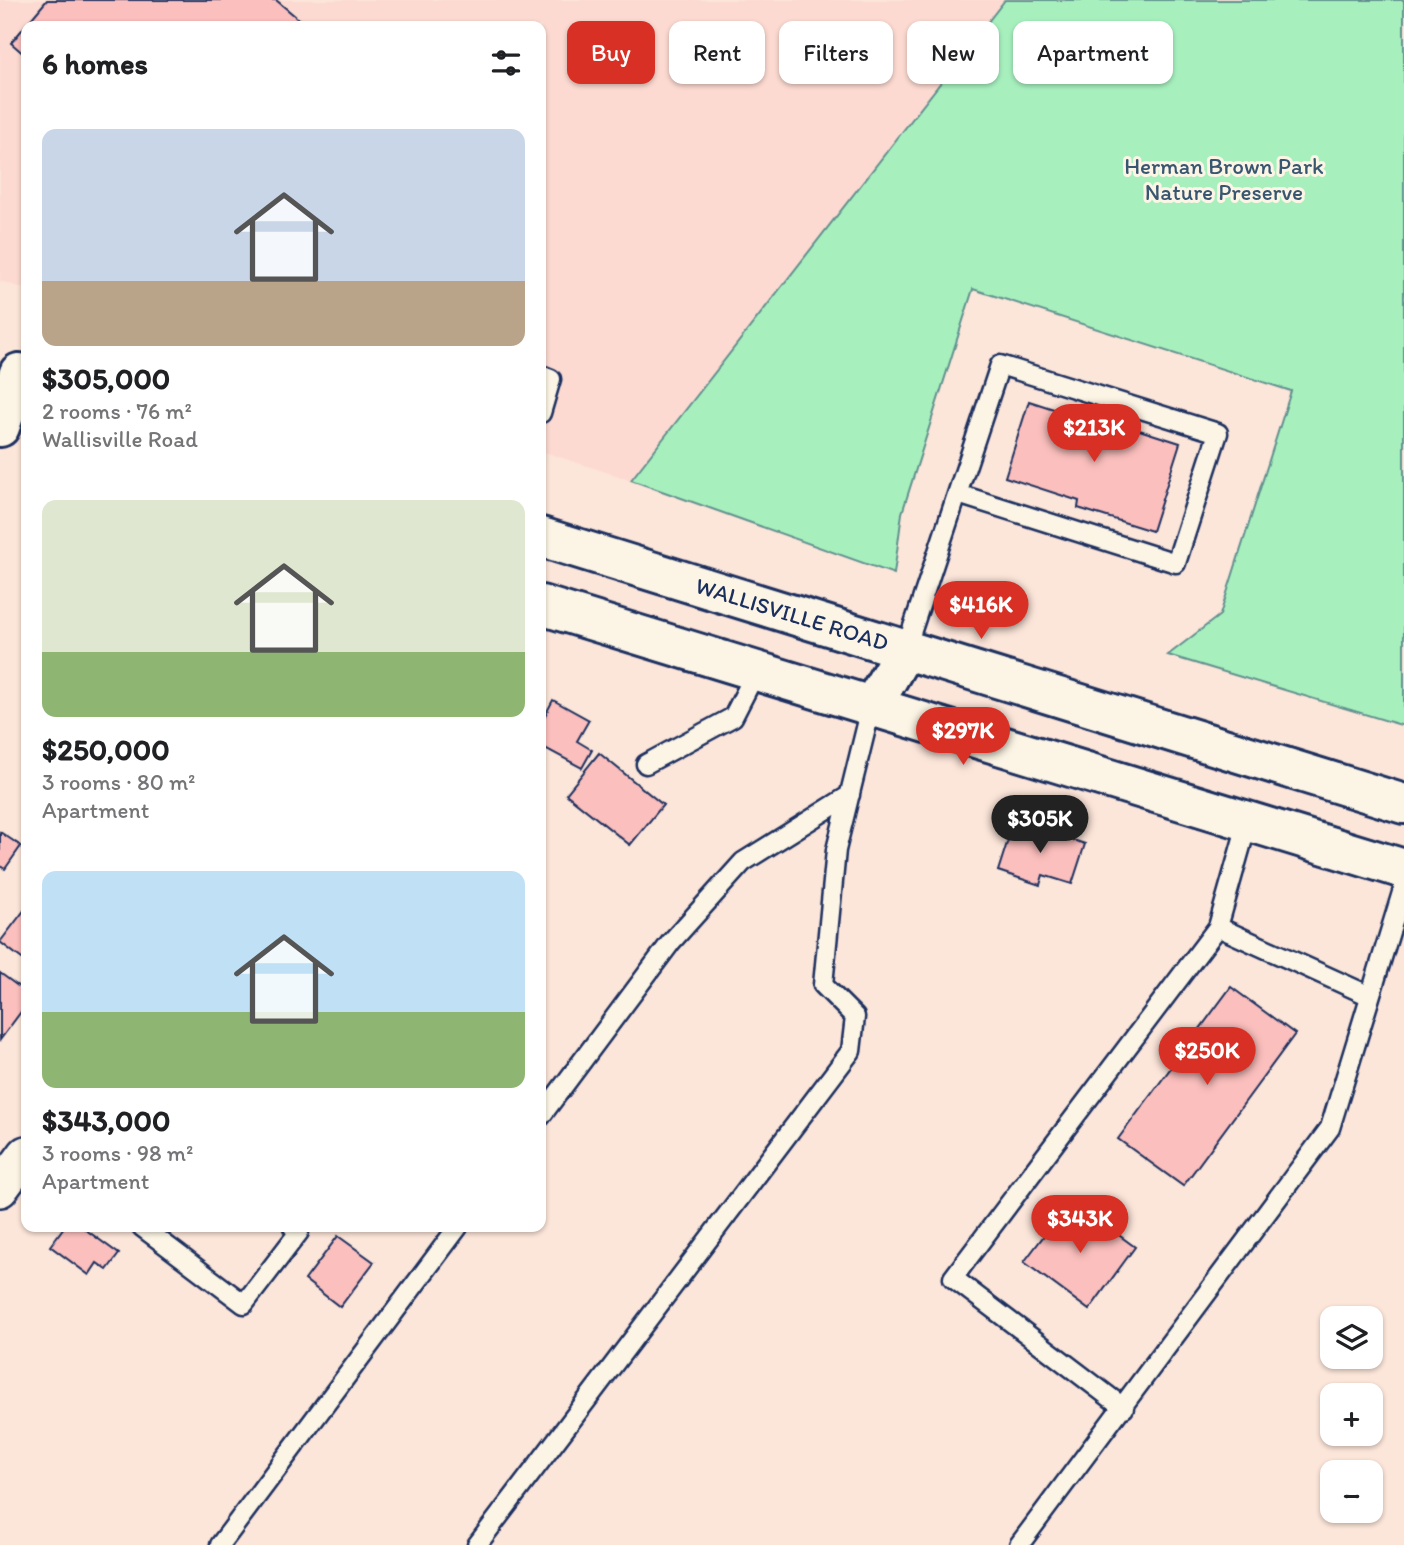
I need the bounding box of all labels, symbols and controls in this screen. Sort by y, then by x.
chip: Buy [567,21,655,84]
chip: Rent [669,21,765,84]
chip: Filters [779,21,893,84]
chip: New [907,21,999,84]
chip: Apartment [1013,21,1173,84]
icon: filters [487,44,525,82]
text: 6 homes [42,45,148,82]
park label: Herman Brown Park Nature Preserve [1124,152,1324,206]
icon: home [221,174,347,300]
text: $305,000 [42,360,170,397]
text: 2 rooms · 76 m² [42,397,192,425]
pin: $213K [1045,405,1143,464]
text: $213K [1063,413,1125,441]
text: Wallisville Road [42,425,198,453]
icon: home [221,545,347,671]
street label: WALLISVILLE ROAD [692,571,892,657]
pin: $416K [932,582,1030,641]
text: $416K [949,590,1013,618]
pin: $297K [914,708,1012,767]
text: $297K [932,716,994,744]
text: $250,000 [42,731,170,768]
text: 3 rooms · 80 m² [42,768,196,796]
text: Apartment [42,796,149,824]
pin: $305K [991,796,1089,855]
text: $305K [1007,804,1073,832]
icon: home [221,916,347,1042]
pin: $250K [1158,1028,1256,1087]
text: $250K [1175,1036,1239,1064]
text: $343,000 [42,1102,171,1139]
text: 3 rooms · 98 m² [42,1139,193,1167]
text: Apartment [42,1167,149,1195]
pin: $343K [1031,1196,1129,1255]
text: $343K [1047,1204,1113,1232]
map controls [1320,1306,1383,1523]
button: layers [1320,1306,1383,1369]
button: + [1320,1383,1383,1446]
button: − [1320,1460,1383,1523]

